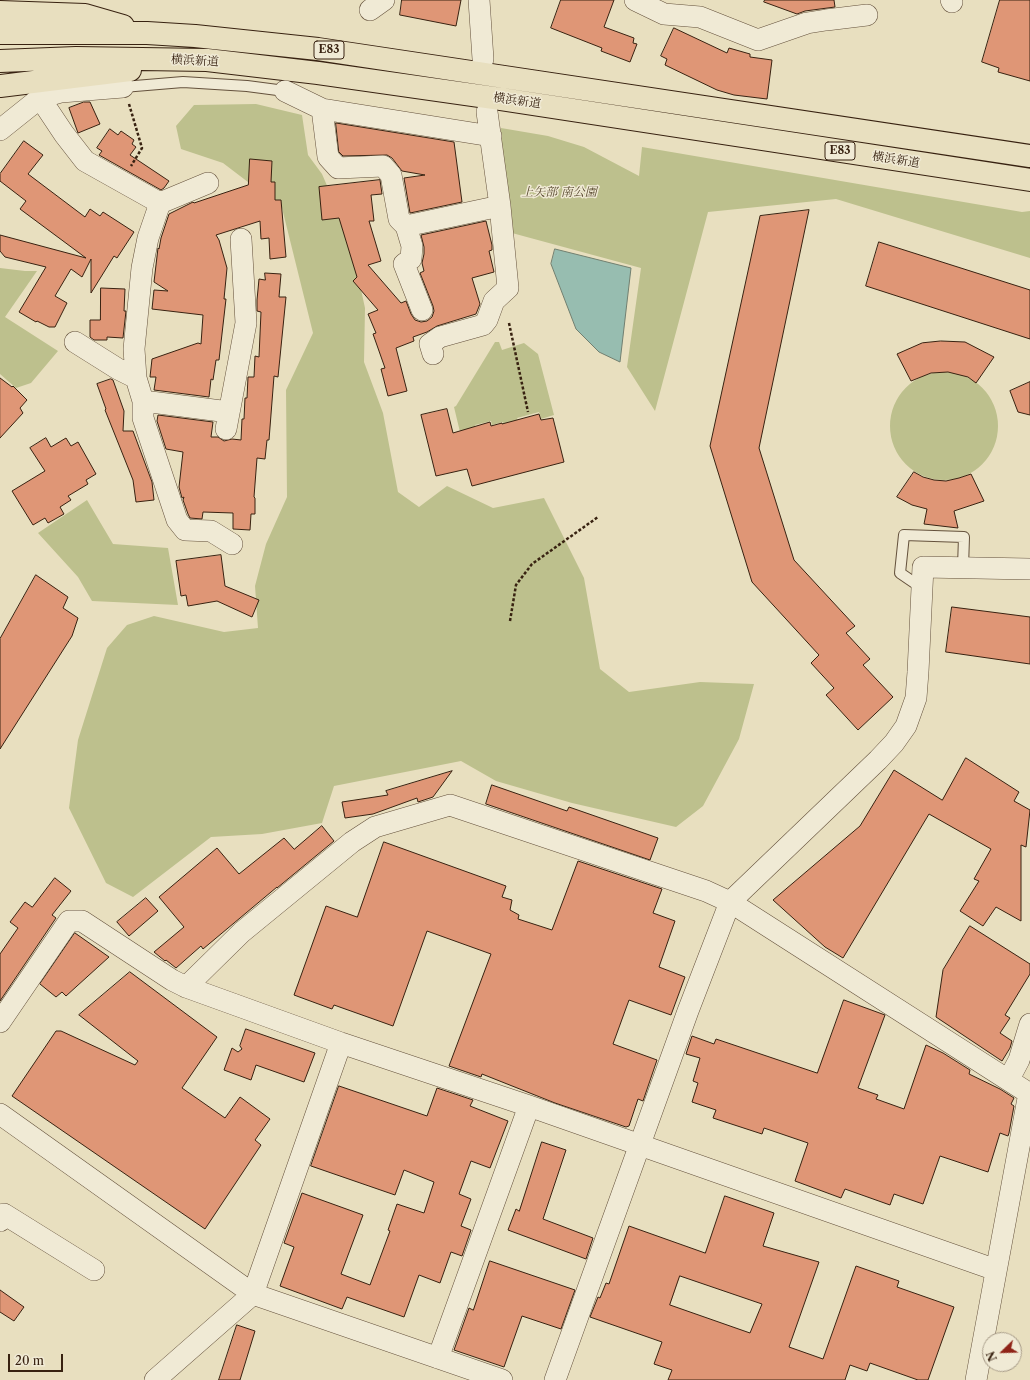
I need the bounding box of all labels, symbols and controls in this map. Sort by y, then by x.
road number: E83 [314,41,344,59]
street label: 横浜新道 [171,53,219,69]
street label: 横浜新道 [492,91,542,111]
road number: E83 [825,142,855,160]
street label: 横浜新道 [871,149,921,171]
park label: 上矢部 南公園 [521,186,597,200]
north arrow [982,1332,1022,1372]
scale bar [10,1346,65,1372]
text: N [984,1349,1000,1363]
text: 20 m [15,1353,44,1368]

